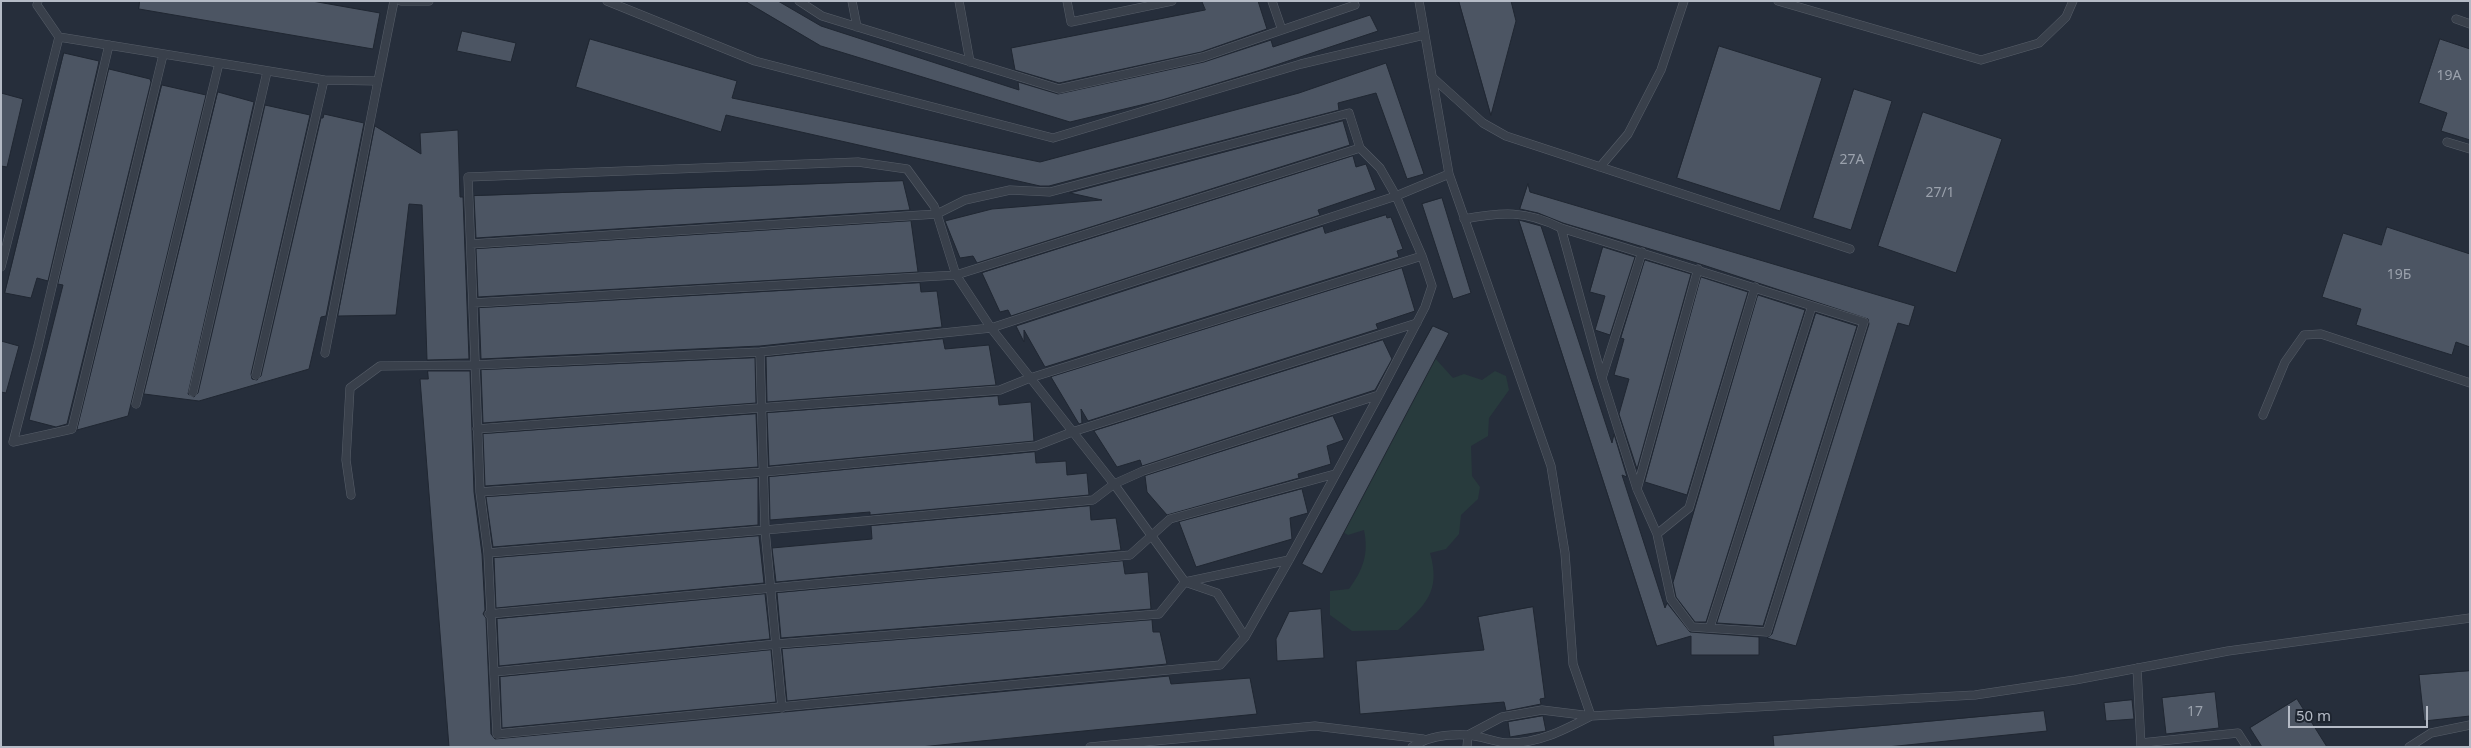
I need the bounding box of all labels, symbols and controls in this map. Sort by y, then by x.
house number: 19А [2437,68,2461,84]
house number: 27А [1840,152,1864,168]
house number: 27/1 [1925,185,1955,201]
house number: 19Б [2387,267,2411,283]
scale bar [2291,696,2431,728]
house number: 17 [2187,704,2203,720]
text: 50 m [2296,705,2331,725]

